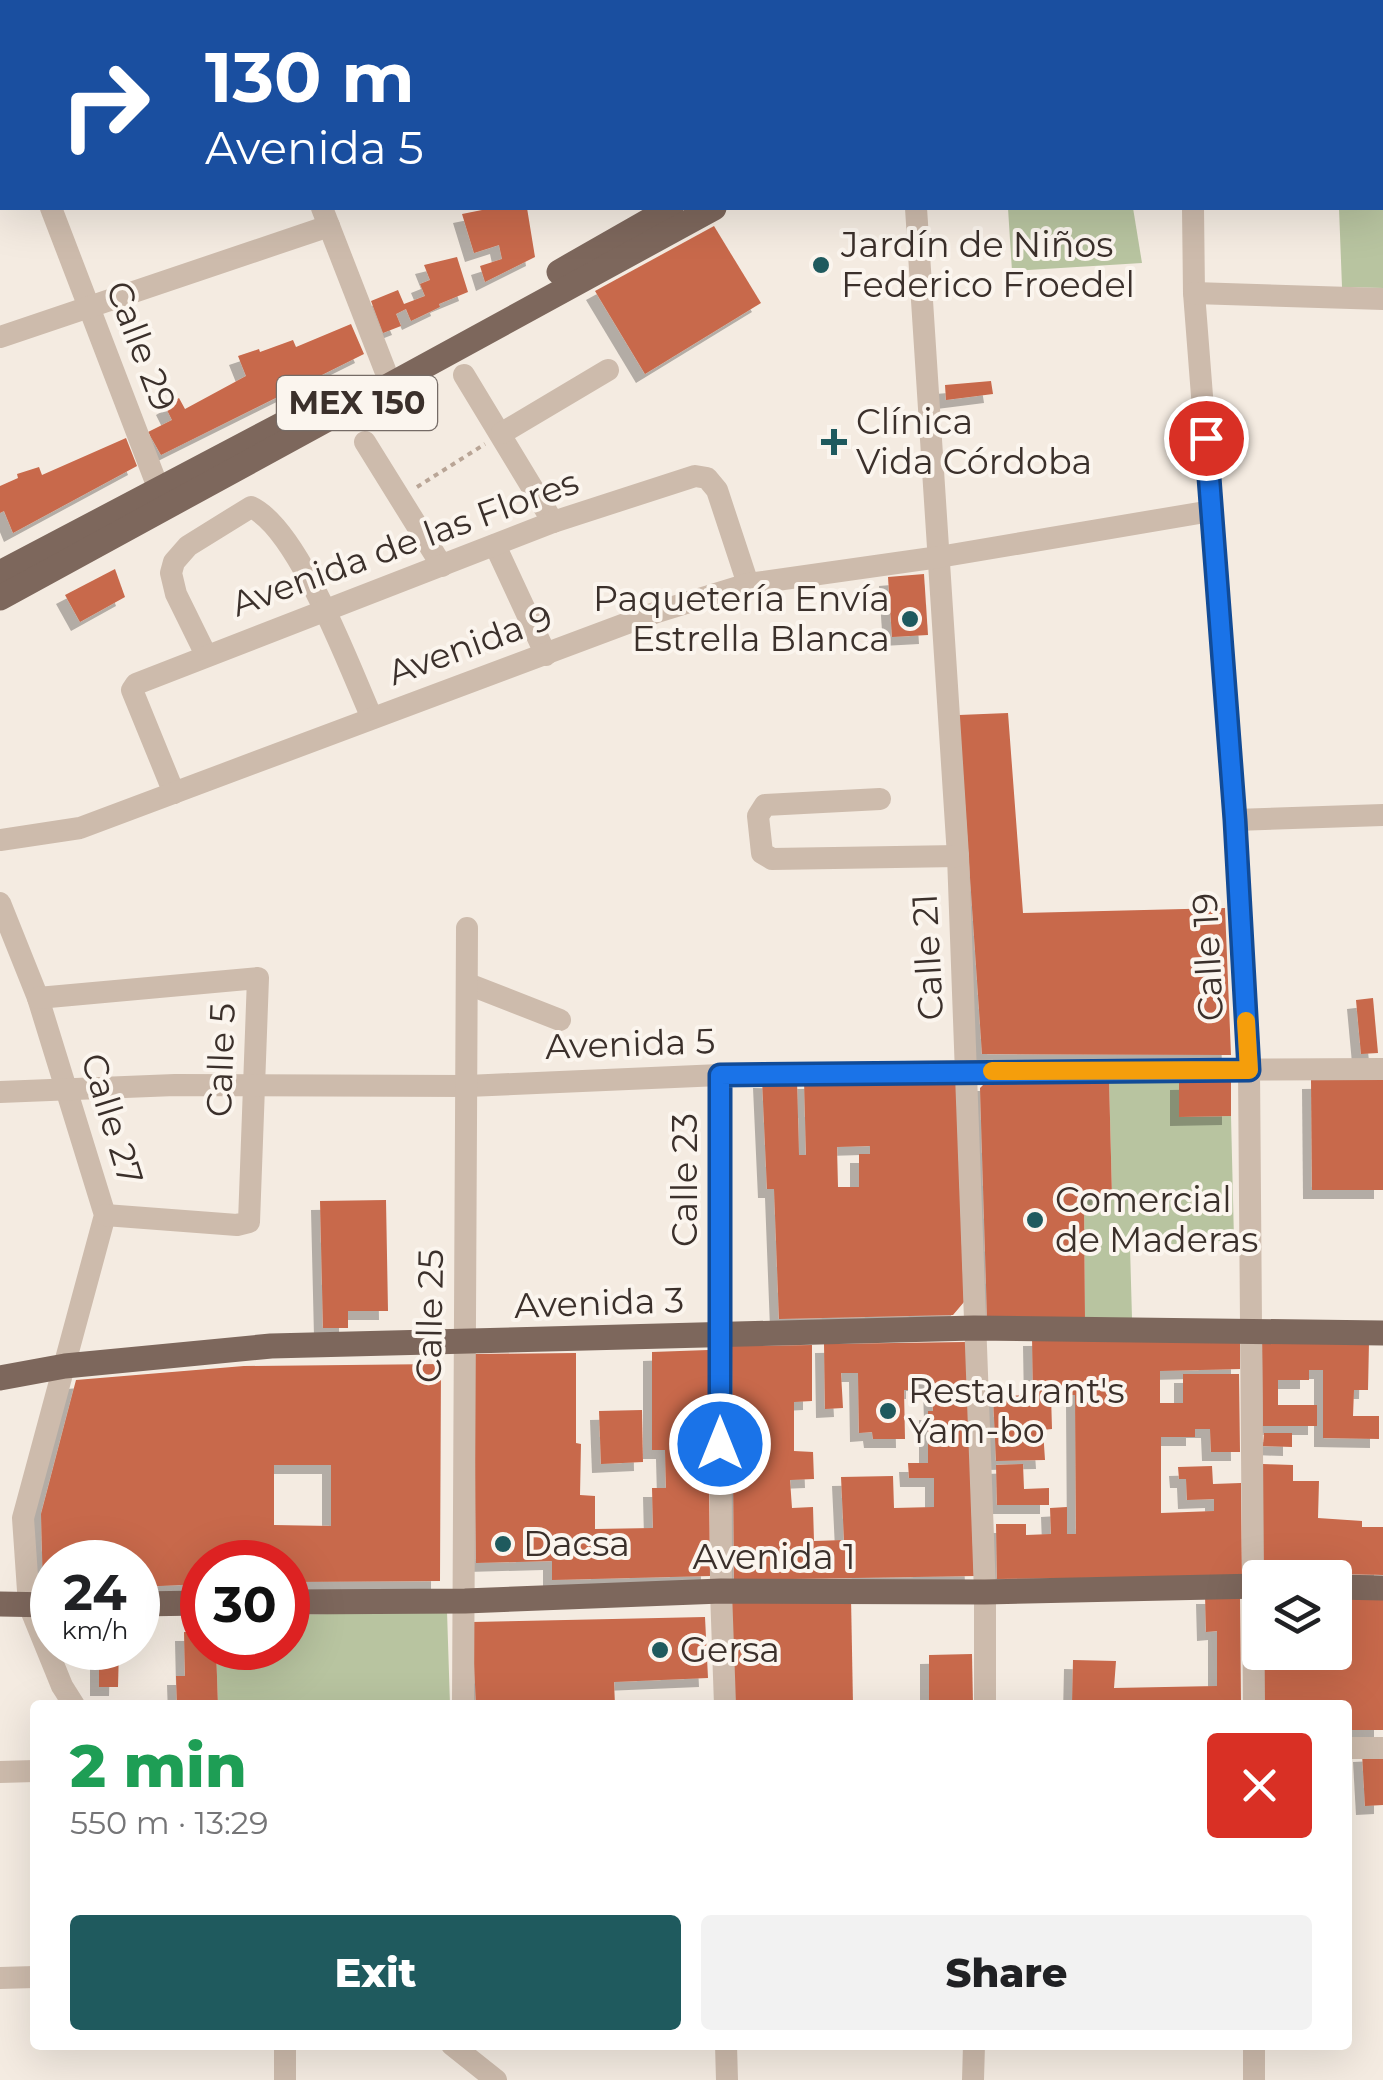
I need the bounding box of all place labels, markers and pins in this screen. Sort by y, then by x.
place label: Jardín de Niños Federico Froedel [840,223,1135,306]
marker: Jardín de Niños Federico Froedel [810,254,832,276]
pin [1164,396,1249,481]
place label: Clínica Vida Córdoba [856,400,1092,483]
marker: Clínica Vida Córdoba [821,429,847,455]
place label: Paquetería Envía Estrella Blanca [593,577,890,660]
marker: Paquetería Envía Estrella Blanca [899,608,921,630]
place label: Comercial de Maderas [1055,1178,1258,1261]
marker: Comercial de Maderas [1024,1209,1046,1231]
place label: Restaurant's Yam-bo [908,1369,1125,1452]
marker: Restaurant's Yam-bo [877,1400,899,1422]
place label: Dacsa [523,1522,630,1565]
marker: Dacsa [492,1533,514,1555]
place label: Gersa [680,1628,780,1671]
marker: Gersa [649,1639,671,1661]

